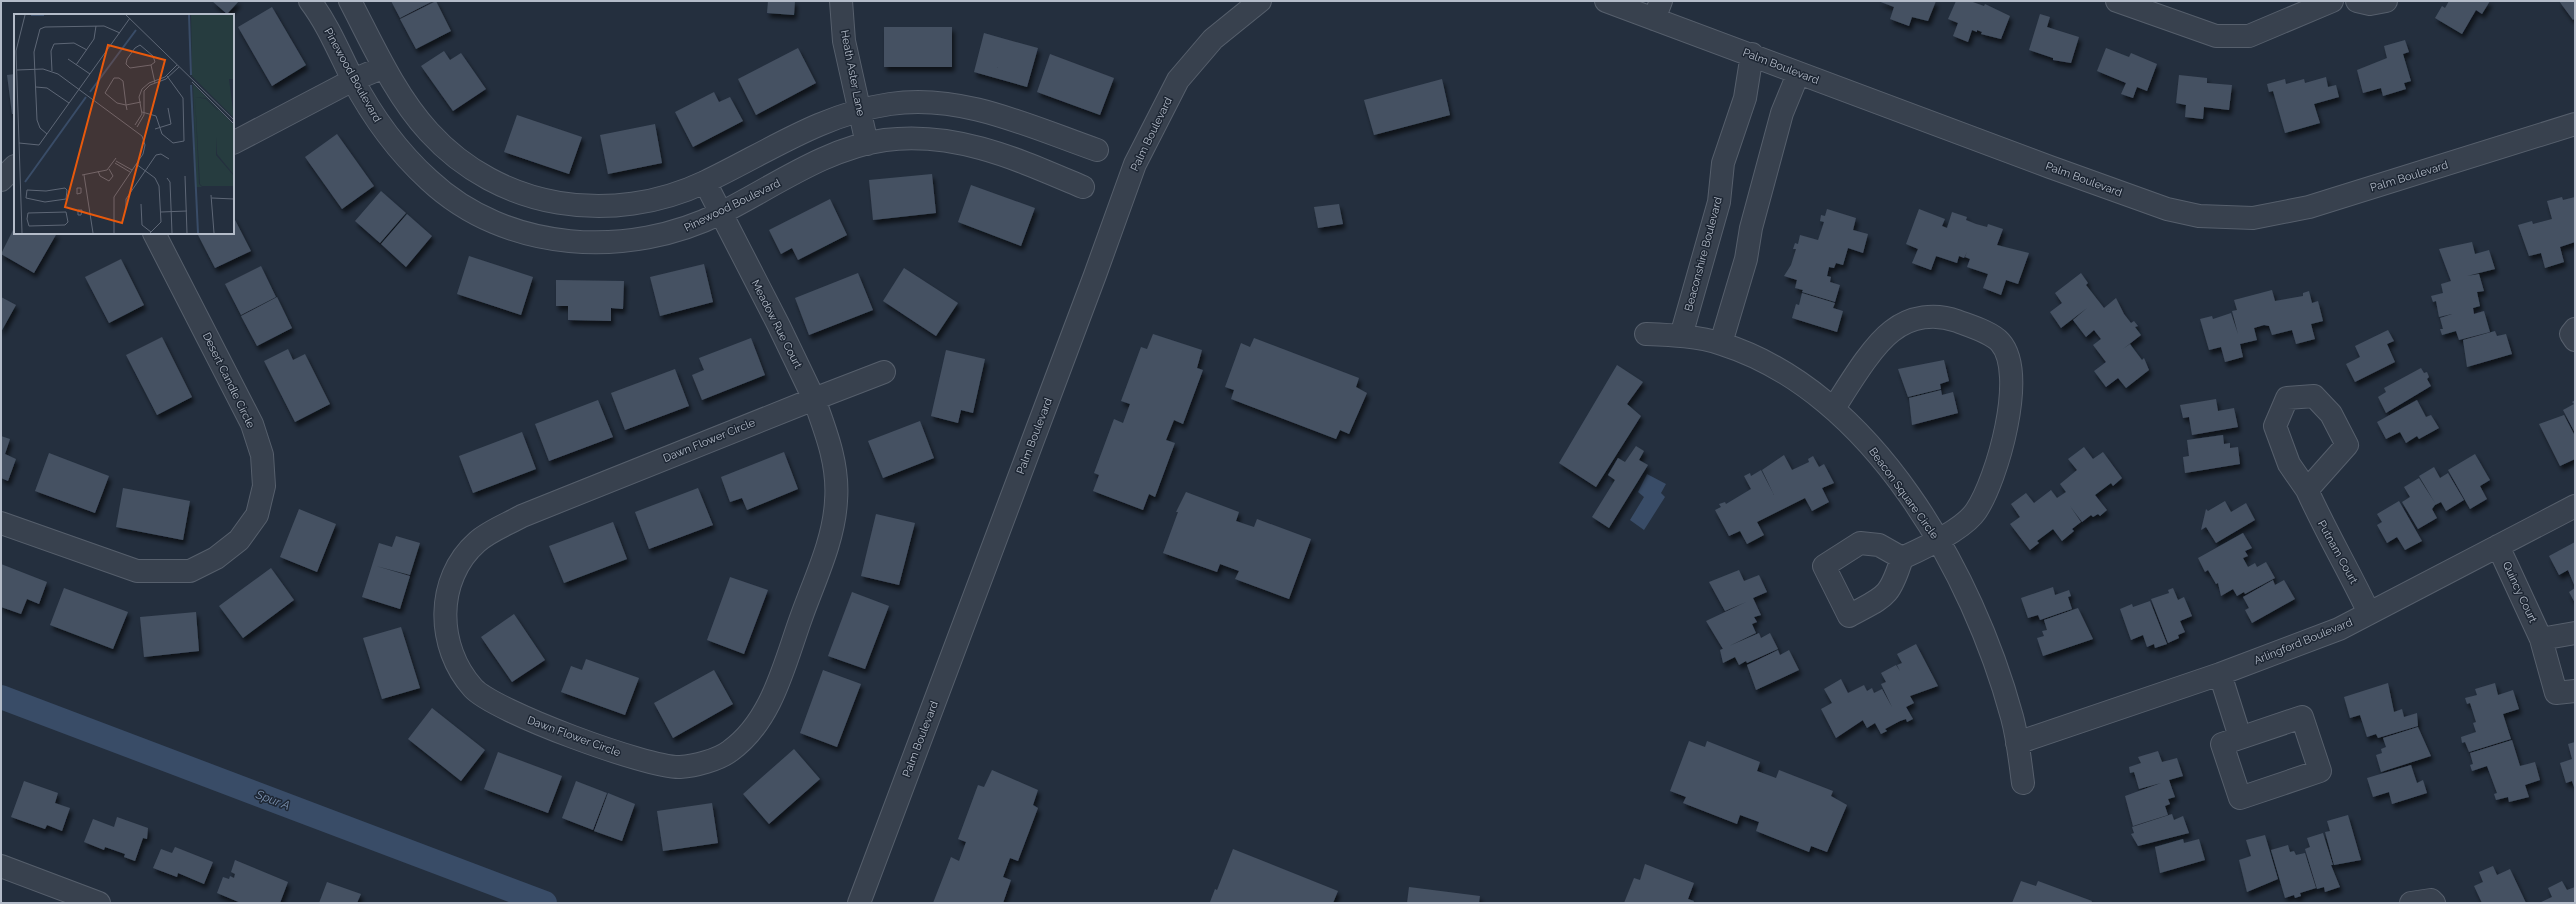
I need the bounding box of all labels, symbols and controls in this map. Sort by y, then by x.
inset map [14,14,234,234]
street label: Pinewood Boulevard [321,26,384,125]
street label: Heath Aster Lane [838,29,867,118]
street label: Palm Boulevard [1741,46,1821,87]
street label: Palm Boulevard [1128,95,1175,173]
street label: Palm Boulevard [2369,158,2450,194]
street label: Palm Boulevard [2044,160,2124,199]
street label: Pinewood Boulevard [682,176,783,234]
street label: Beaconshire Boulevard [1682,195,1725,313]
street label: Meadow Rue Court [749,278,805,371]
street label: Desert Candle Circle [200,330,258,431]
street label: Palm Boulevard [1014,396,1055,476]
street label: Dawn Flower Circle [661,416,758,465]
street label: Beacon Square Circle [1866,445,1941,542]
street label: Putnam Court [2315,518,2361,587]
street label: Quincy Court [2500,559,2540,625]
street label: Arlingford Boulevard [2252,616,2355,667]
street label: Palm Boulevard [900,699,941,779]
street label: Dawn Flower Circle [525,714,623,760]
water label: Spur A [253,787,292,813]

